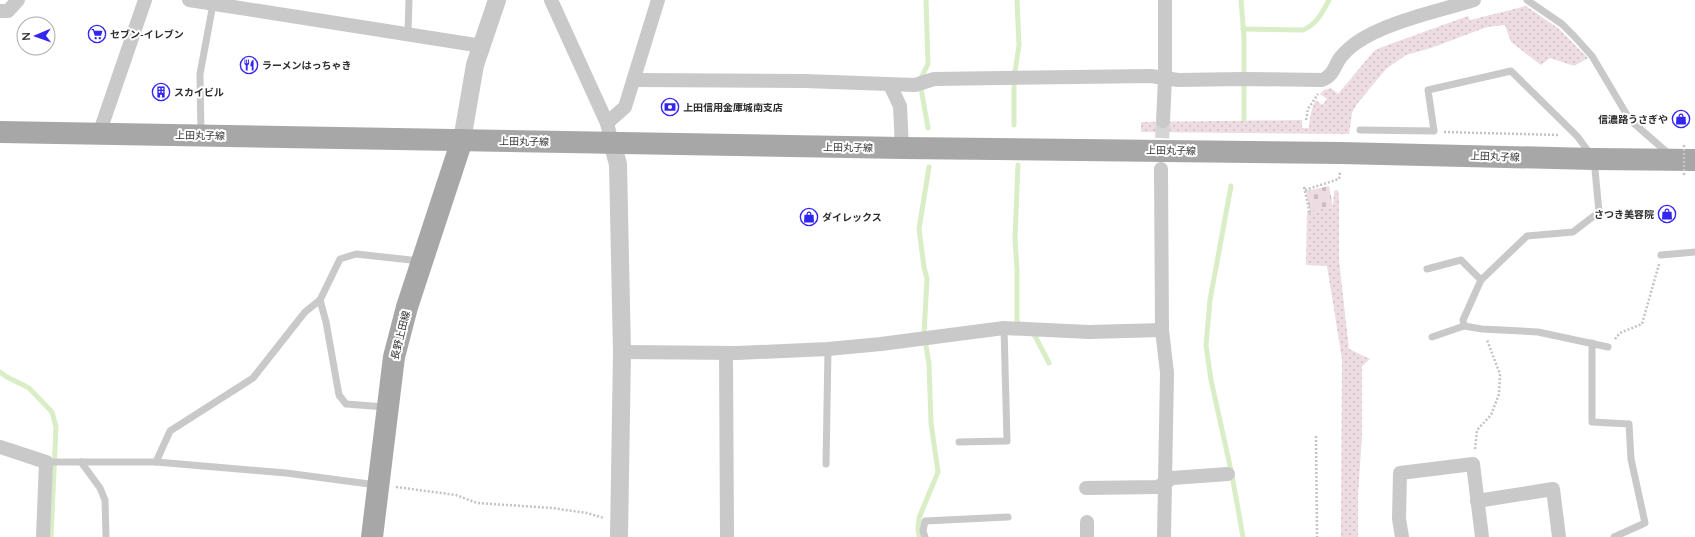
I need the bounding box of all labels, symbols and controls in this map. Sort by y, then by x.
north arrow [16,16,56,56]
supermarket icon: セブン-イレブン [87,24,107,44]
place label: セブン-イレブン [110,28,184,40]
text: N [19,32,32,41]
restaurant icon: ラーメンはっちゃき [239,55,259,75]
place label: ラーメンはっちゃき [262,59,352,71]
building icon: スカイビル [151,82,171,102]
place label: スカイビル [174,86,224,98]
bank icon: 上田信用金庫城南支店 [660,97,680,117]
place label: 上田信用金庫城南支店 [683,101,783,113]
shop icon: 信濃路うさぎや [1671,109,1691,129]
place label: 信濃路うさぎや [1598,113,1668,125]
street label: 上田丸子線 [175,129,225,141]
street label: 上田丸子線 [499,135,549,147]
street label: 上田丸子線 [823,141,873,153]
street label: 上田丸子線 [1146,144,1196,156]
street label: 上田丸子線 [1470,149,1520,163]
shop icon: さつき美容院 [1657,204,1677,224]
shop icon: ダイレックス [799,207,819,227]
place label: さつき美容院 [1594,208,1654,220]
place label: ダイレックス [822,211,882,223]
street label: 長野上田線 [388,309,412,361]

